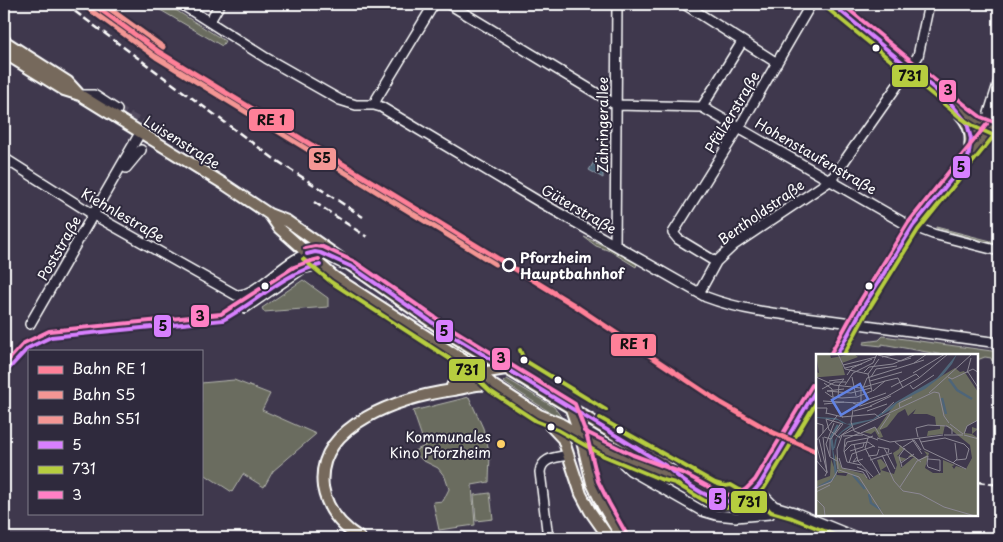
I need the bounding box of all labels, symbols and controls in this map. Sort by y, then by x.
unlabelled marker [871,43,881,53]
line badge: 731 [891,64,929,88]
text: 731 [899,65,922,86]
street label: Pfälzerstraße [699,67,765,157]
street label: Zähringerallee [592,77,613,173]
line badge: 3 [938,79,957,103]
text: 3 [943,79,953,100]
line badge: RE 1 [248,108,295,132]
text: RE 1 [257,109,285,130]
street label: Luisenstraße [140,110,224,174]
street label: Hohenstaufenstraße [751,113,881,199]
line badge: S5 [308,147,337,171]
text: S5 [313,147,331,168]
line badge: 5 [952,155,971,179]
text: 5 [957,156,966,177]
street label: Bertholdstraße [714,174,808,250]
street label: Güterstraße [537,179,621,239]
street label: Kiehnlestraße [77,183,169,247]
street label: Poststraße [32,212,86,284]
place label: Pforzheim Hauptbahnhof [520,247,626,284]
marker: Pforzheim Hauptbahnhof [502,258,516,272]
unlabelled marker [260,281,270,291]
unlabelled marker [864,281,874,291]
line badge: 3 [190,304,210,328]
text: 3 [195,305,205,326]
line badge: 5 [153,314,172,338]
text: 5 [159,315,168,336]
line badge: 5 [435,319,454,343]
text: 5 [440,320,449,341]
line badge: RE 1 [610,333,657,357]
text: RE 1 [620,333,648,354]
line badge: 3 [491,347,511,371]
text: 3 [496,347,506,368]
legend [28,350,202,514]
inset map [816,354,978,517]
unlabelled marker [519,355,529,365]
text: Bahn RE 1 [72,356,146,379]
line badge: 731 [448,358,486,382]
text: 731 [456,359,479,380]
unlabelled marker [553,375,563,385]
text: Bahn S5 [72,382,135,405]
text: Bahn S51 [72,406,140,429]
unlabelled marker [546,422,556,432]
unlabelled marker [615,425,625,435]
place label: Kommunales Kino Pforzheim [390,426,491,463]
text: 5 [72,432,82,455]
marker: Kommunales Kino Pforzheim [495,438,507,450]
text: 731 [72,456,96,479]
text: 3 [72,482,82,505]
line badge: 5 [708,487,727,511]
text: 5 [714,488,723,509]
line badge: 731 [730,490,768,514]
text: 731 [738,491,761,512]

